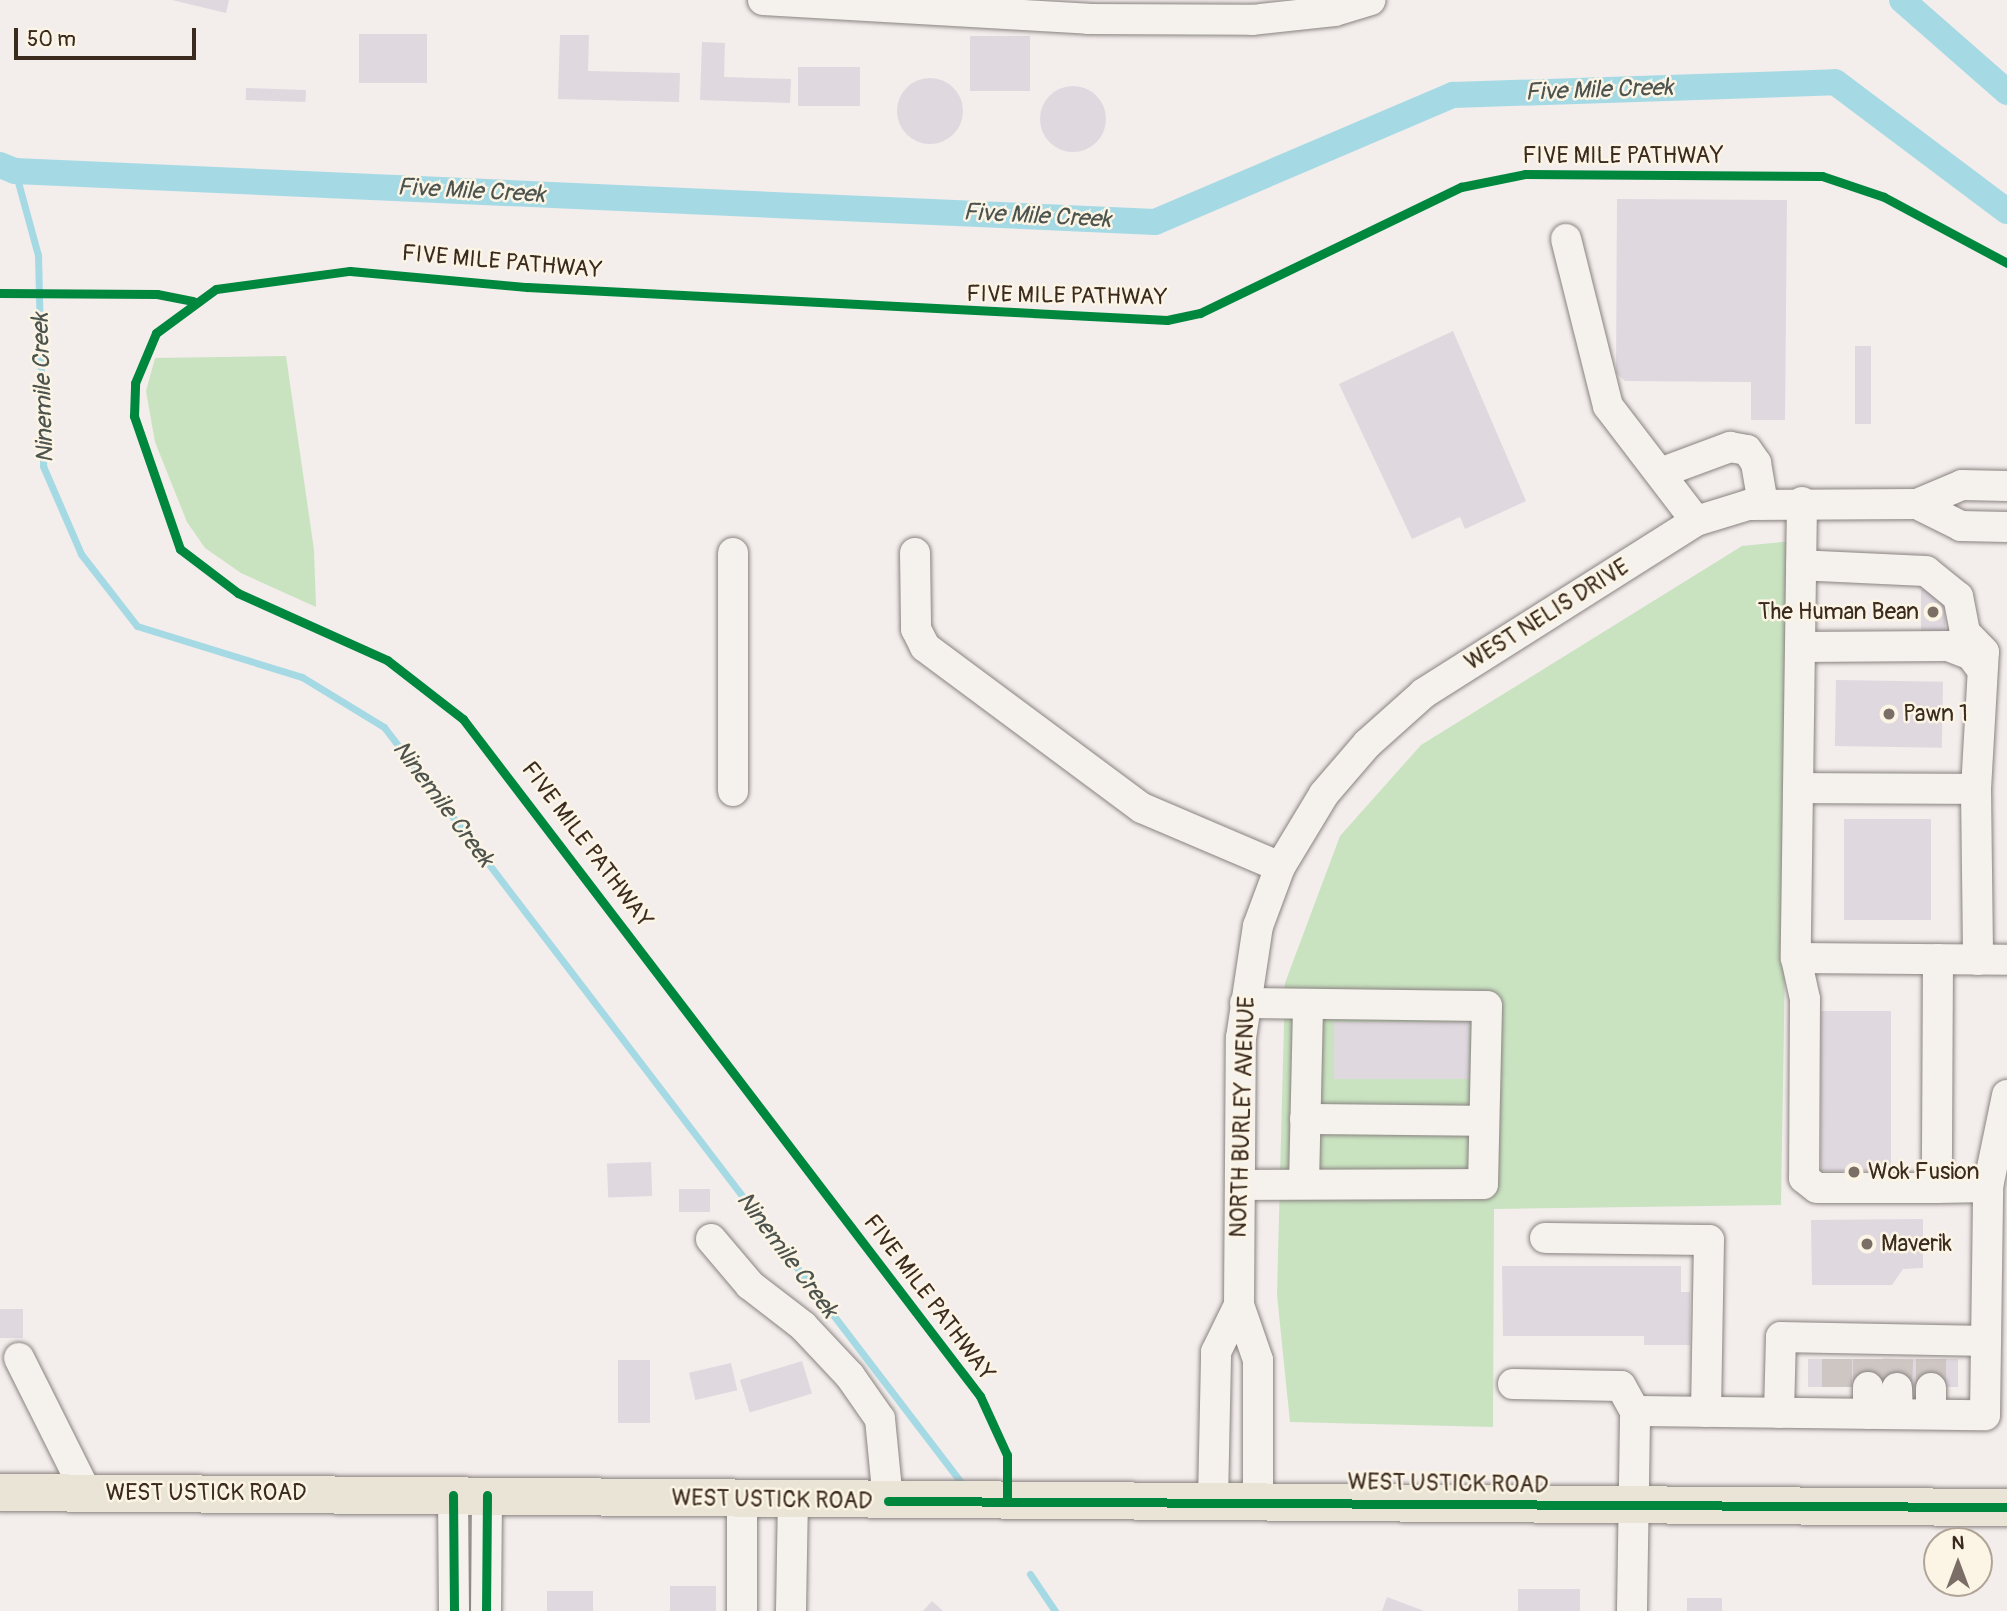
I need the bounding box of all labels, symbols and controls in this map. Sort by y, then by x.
scale bar [18,14,200,58]
text: 50 m [27,26,76,53]
water label: Five Mile Creek [1524,73,1674,107]
street label: FIVE MILE PATHWAY [1522,142,1724,170]
water label: Five Mile Creek [396,173,546,209]
water label: Five Mile Creek [962,198,1112,234]
street label: FIVE MILE PATHWAY [401,239,603,285]
street label: FIVE MILE PATHWAY [966,280,1168,312]
water label: Ninemile Creek [26,312,60,464]
street label: WEST NELIS DRIVE [1460,553,1634,677]
place label: The Human Bean [1758,598,1919,626]
marker: The Human Bean [1925,604,1941,620]
place label: Pawn 1 [1903,700,1968,728]
marker: Pawn 1 [1881,706,1897,722]
water label: Ninemile Creek [386,735,500,873]
street label: FIVE MILE PATHWAY [515,756,659,934]
street label: NORTH BURLEY AVENUE [1225,996,1261,1238]
place label: Wok Fusion [1868,1158,1980,1186]
marker: Wok Fusion [1846,1164,1862,1180]
water label: Ninemile Creek [730,1186,844,1324]
street label: FIVE MILE PATHWAY [857,1209,1001,1387]
place label: Maverik [1881,1230,1952,1258]
marker: Maverik [1859,1236,1875,1252]
street label: WEST USTICK ROAD [1347,1468,1549,1500]
street label: WEST USTICK ROAD [106,1479,306,1507]
street label: WEST USTICK ROAD [671,1484,873,1516]
north arrow [1923,1527,1993,1597]
text: N [1952,1531,1964,1555]

